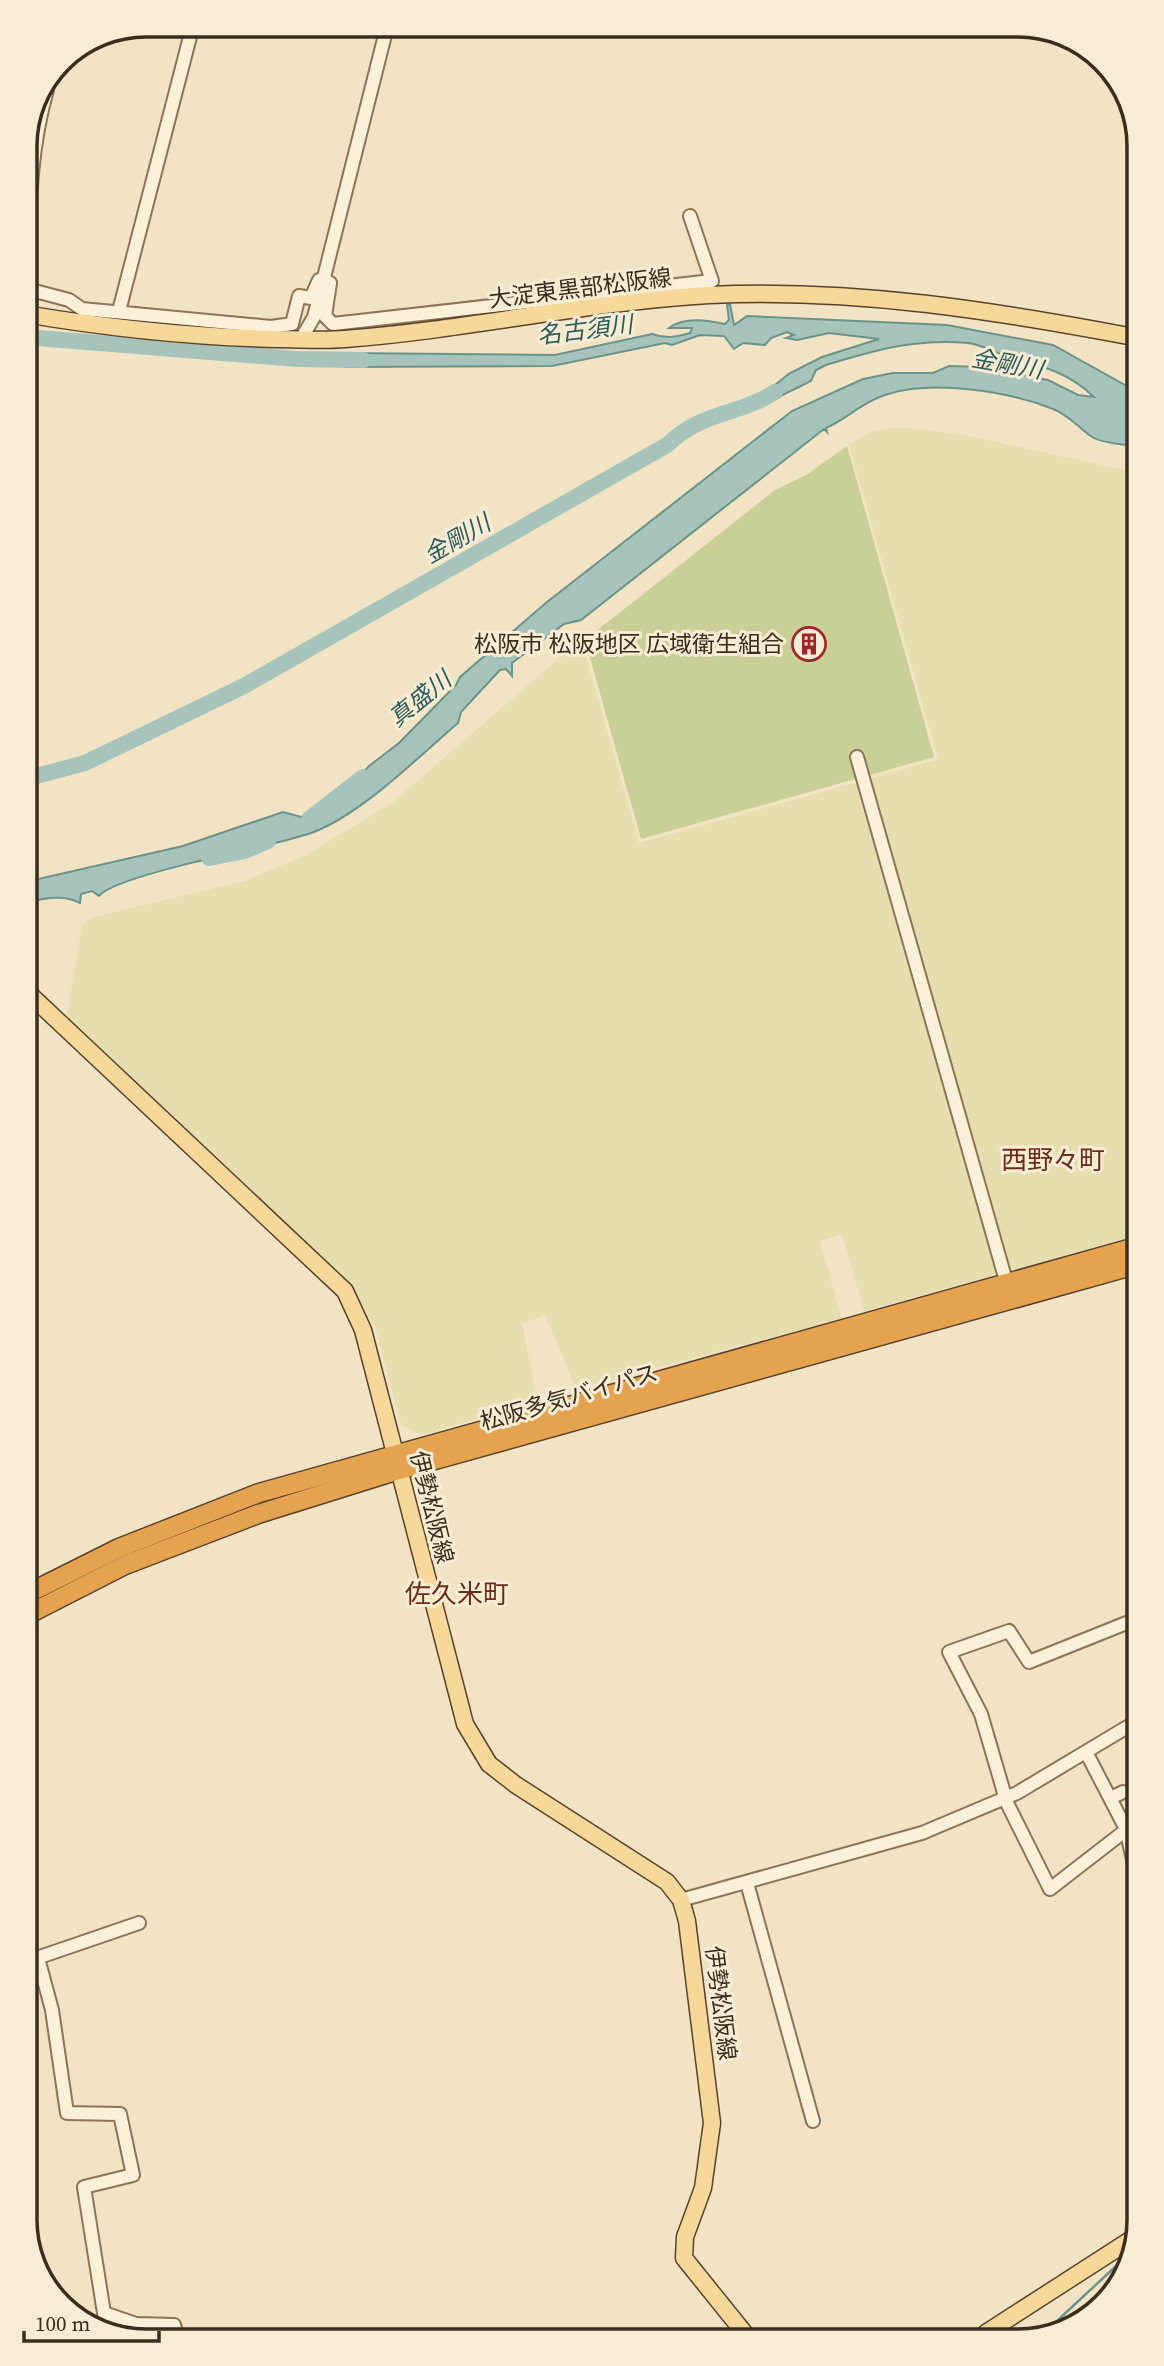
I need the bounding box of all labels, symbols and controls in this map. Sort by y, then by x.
street label: 大淀東黒部松阪線 [487,261,673,315]
water label: 名古須川 [535,307,638,352]
water label: 金剛川 [969,341,1048,387]
water label: 金剛川 [417,505,499,571]
building icon: 松阪市 松阪地区 広域衛生組合 [790,625,828,663]
place label: 松阪市 松阪地区 広域衛生組合 [474,628,784,660]
water label: 真盛川 [381,661,460,734]
district label: 西野々町 [1001,1142,1105,1178]
street label: 松阪多気バイパス [476,1356,662,1438]
street label: 伊勢松阪線 [403,1447,461,1567]
district label: 佐久米町 [405,1576,509,1612]
street label: 伊勢松阪線 [698,1944,744,2062]
scale bar [24,2300,159,2344]
text: 100 m [35,2309,90,2338]

